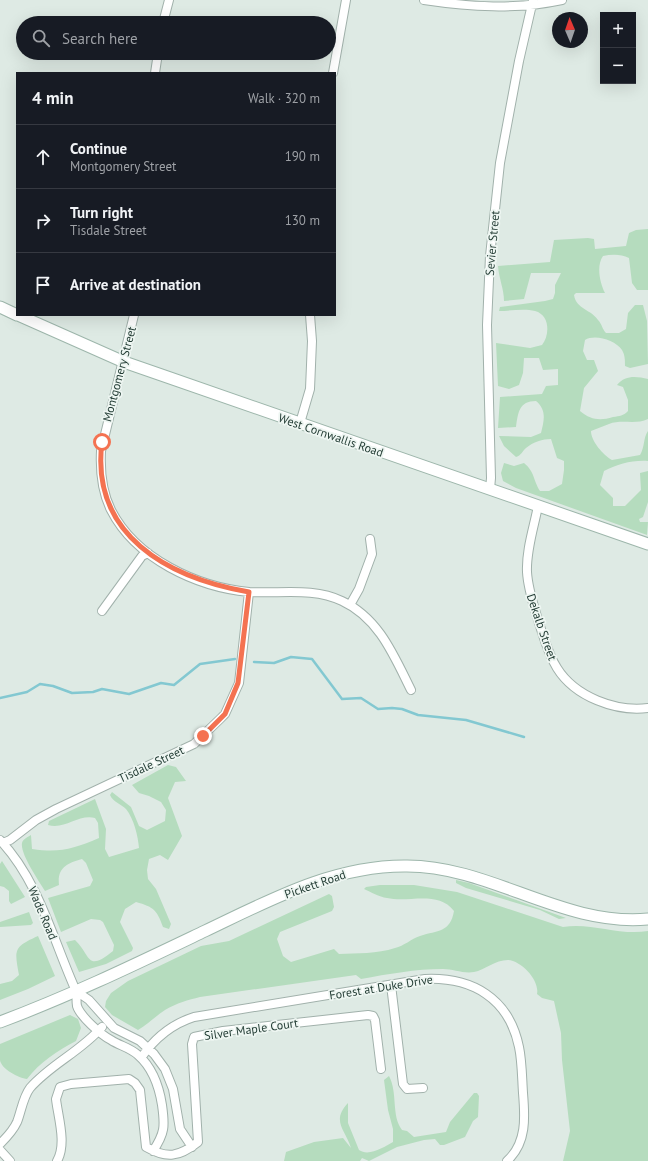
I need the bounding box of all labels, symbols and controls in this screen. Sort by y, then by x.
north arrow [552,12,588,48]
map controls [600,12,636,84]
button: + [600,12,636,48]
search box [16,16,336,60]
icon: search [30,27,52,49]
text: Search here [62,29,138,48]
button: − [600,48,636,84]
text: 4 min [32,87,73,109]
text: Walk · 320 m [248,90,320,107]
text: Continue [70,139,127,158]
icon: ahead [32,146,54,168]
text: 190 m [285,148,320,165]
text: Montgomery Street [70,158,176,175]
text: Turn right [70,203,133,222]
icon: right [32,210,54,232]
street label: Sevier Street [482,210,502,276]
text: 130 m [285,212,320,229]
text: Tisdale Street [70,222,147,239]
icon: arrive [32,274,54,296]
text: Arrive at destination [70,275,201,294]
street label: Montgomery Street [99,325,139,423]
street label: West Cornwallis Road [277,410,385,460]
route start [93,433,111,451]
street label: Dekalb Street [524,592,560,662]
route end [194,727,212,745]
street label: Tisdale Street [116,742,186,786]
street label: Pickett Road [282,867,348,901]
street label: Wade Road [25,884,61,942]
street label: Forest at Duke Drive [328,971,434,1003]
street label: Silver Maple Court [203,1015,299,1043]

